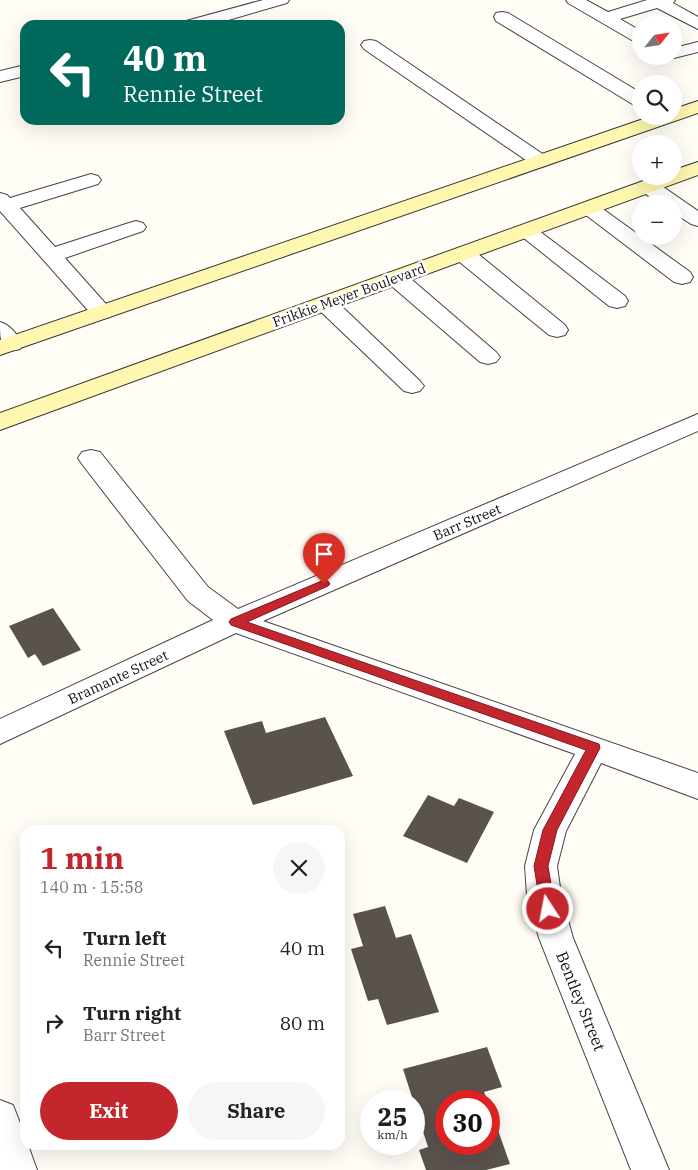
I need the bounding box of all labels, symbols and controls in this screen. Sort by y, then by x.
north arrow [632,15,682,65]
map controls [632,15,682,245]
text: 40 m [123,35,207,81]
icon: left [40,40,105,105]
button: search [632,75,682,125]
text: Rennie Street [123,79,263,108]
button: + [632,135,682,185]
button: − [632,195,682,245]
street label: Frikkie Meyer Boulevard [270,259,429,331]
street label: Barr Street [430,500,504,544]
pin [303,533,345,584]
icon: arrive [310,540,338,568]
street label: Bramante Street [65,646,171,708]
text: 1 min [40,838,124,877]
button: close [273,842,325,894]
text: 140 m · 15:58 [40,877,143,897]
position arrow [521,882,573,934]
text: Turn left [83,926,166,950]
icon: left [40,934,68,962]
text: 40 m [280,936,325,960]
street label: Bentley Street [552,948,610,1054]
text: Rennie Street [83,950,185,970]
text: Turn right [83,1001,181,1025]
icon: right [40,1009,68,1037]
text: 80 m [280,1011,325,1035]
text: Barr Street [83,1025,165,1045]
button: Exit [40,1082,178,1140]
button: Share [188,1082,325,1140]
speed limit sign: 30 [435,1090,500,1155]
text: 25 [377,1100,408,1133]
text: km/h [377,1127,408,1142]

